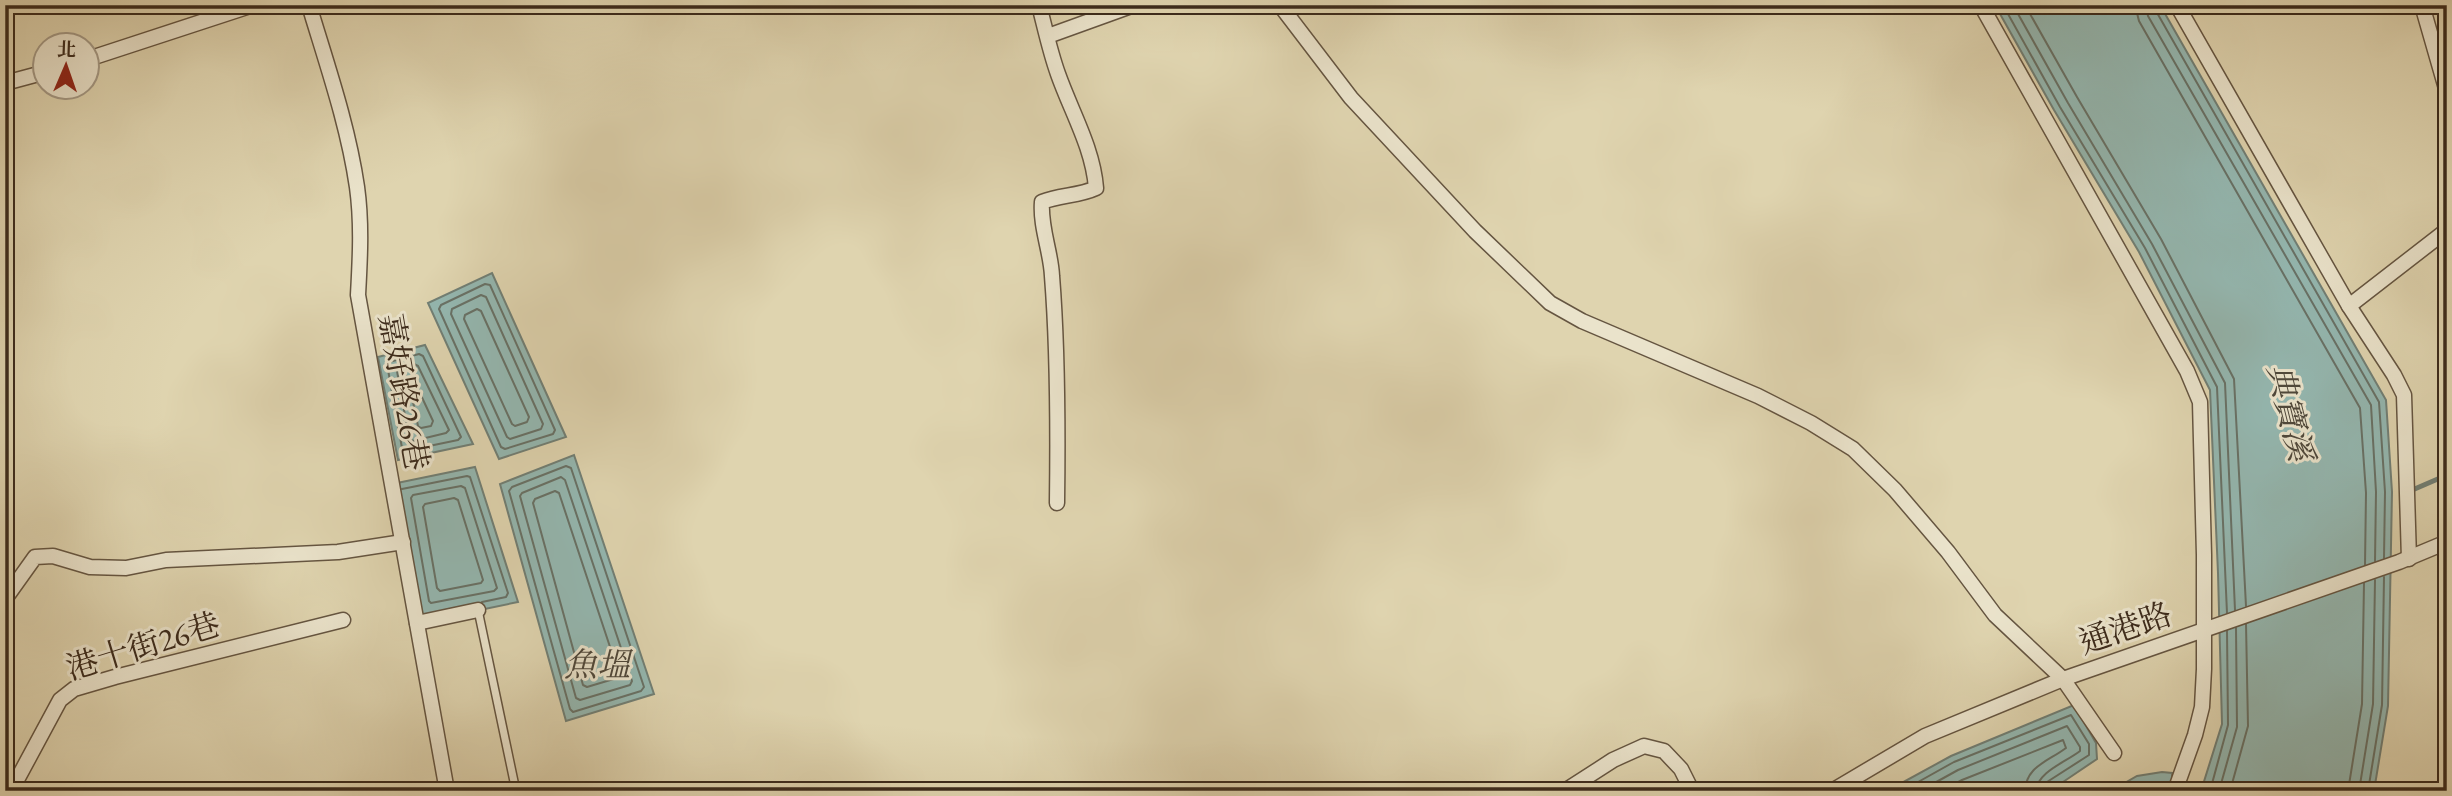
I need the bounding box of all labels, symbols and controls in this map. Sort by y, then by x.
north arrow [32,32,102,102]
text: 北 [57,37,77,62]
street label: 嘉好路26巷 [370,310,438,474]
water label: 典寶溪 [2258,359,2324,468]
street label: 通港路 [2073,593,2177,663]
street label: 港十街26巷 [61,603,225,689]
water label: 魚塭 [564,643,634,686]

